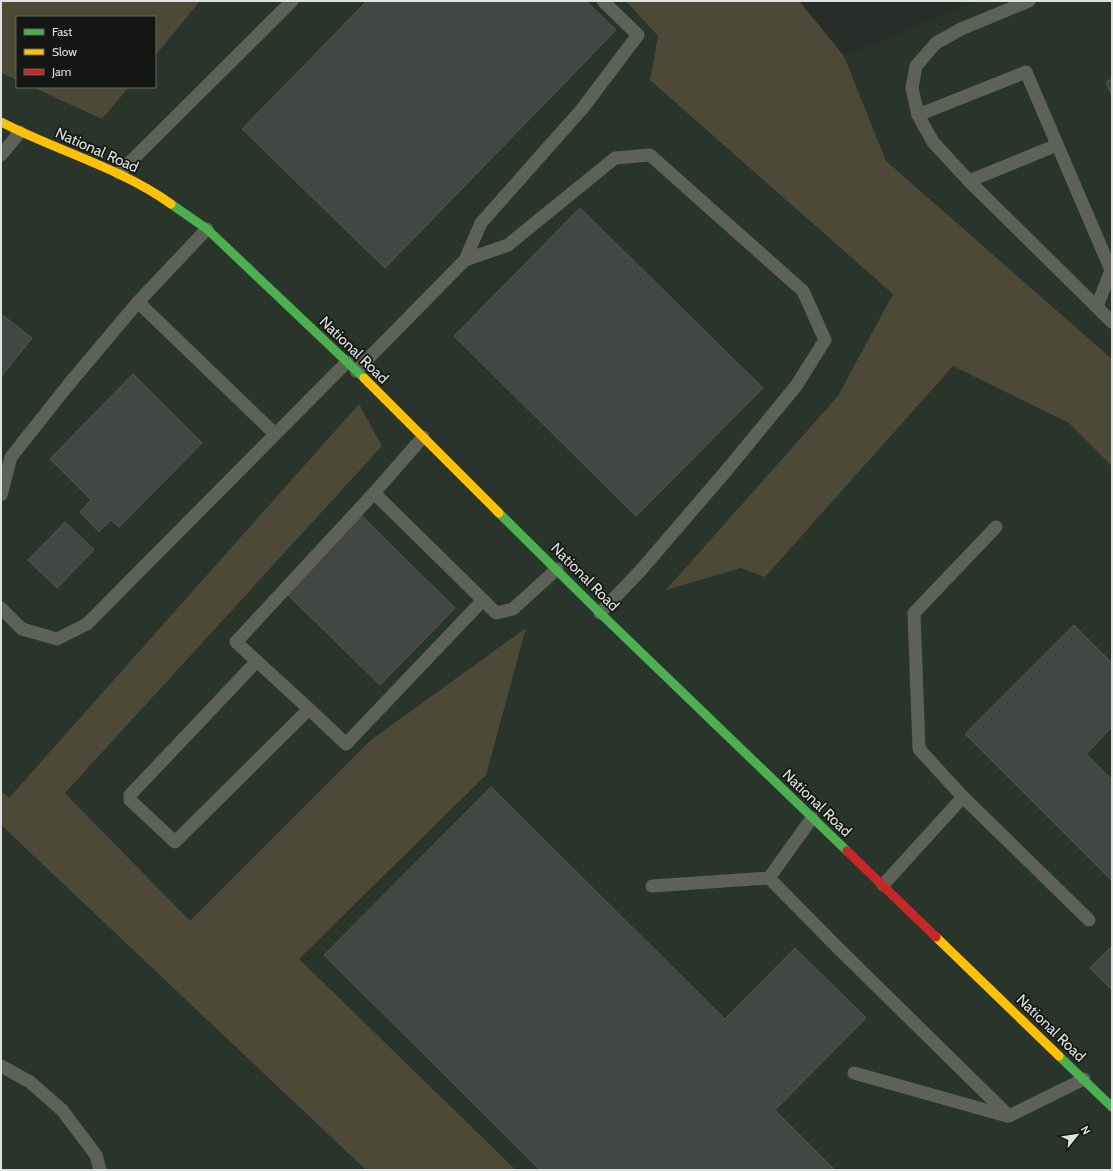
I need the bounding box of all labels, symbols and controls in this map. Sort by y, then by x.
legend [16,16,156,88]
text: Fast [52,24,72,39]
text: Slow [52,44,77,59]
text: Jam [51,64,71,79]
street label: National Road [53,124,141,176]
street label: National Road [316,313,392,387]
street label: National Road [547,539,623,615]
street label: National Road [779,766,855,840]
street label: National Road [1013,991,1089,1065]
north arrow [1057,1115,1097,1155]
text: N [1078,1123,1094,1137]

